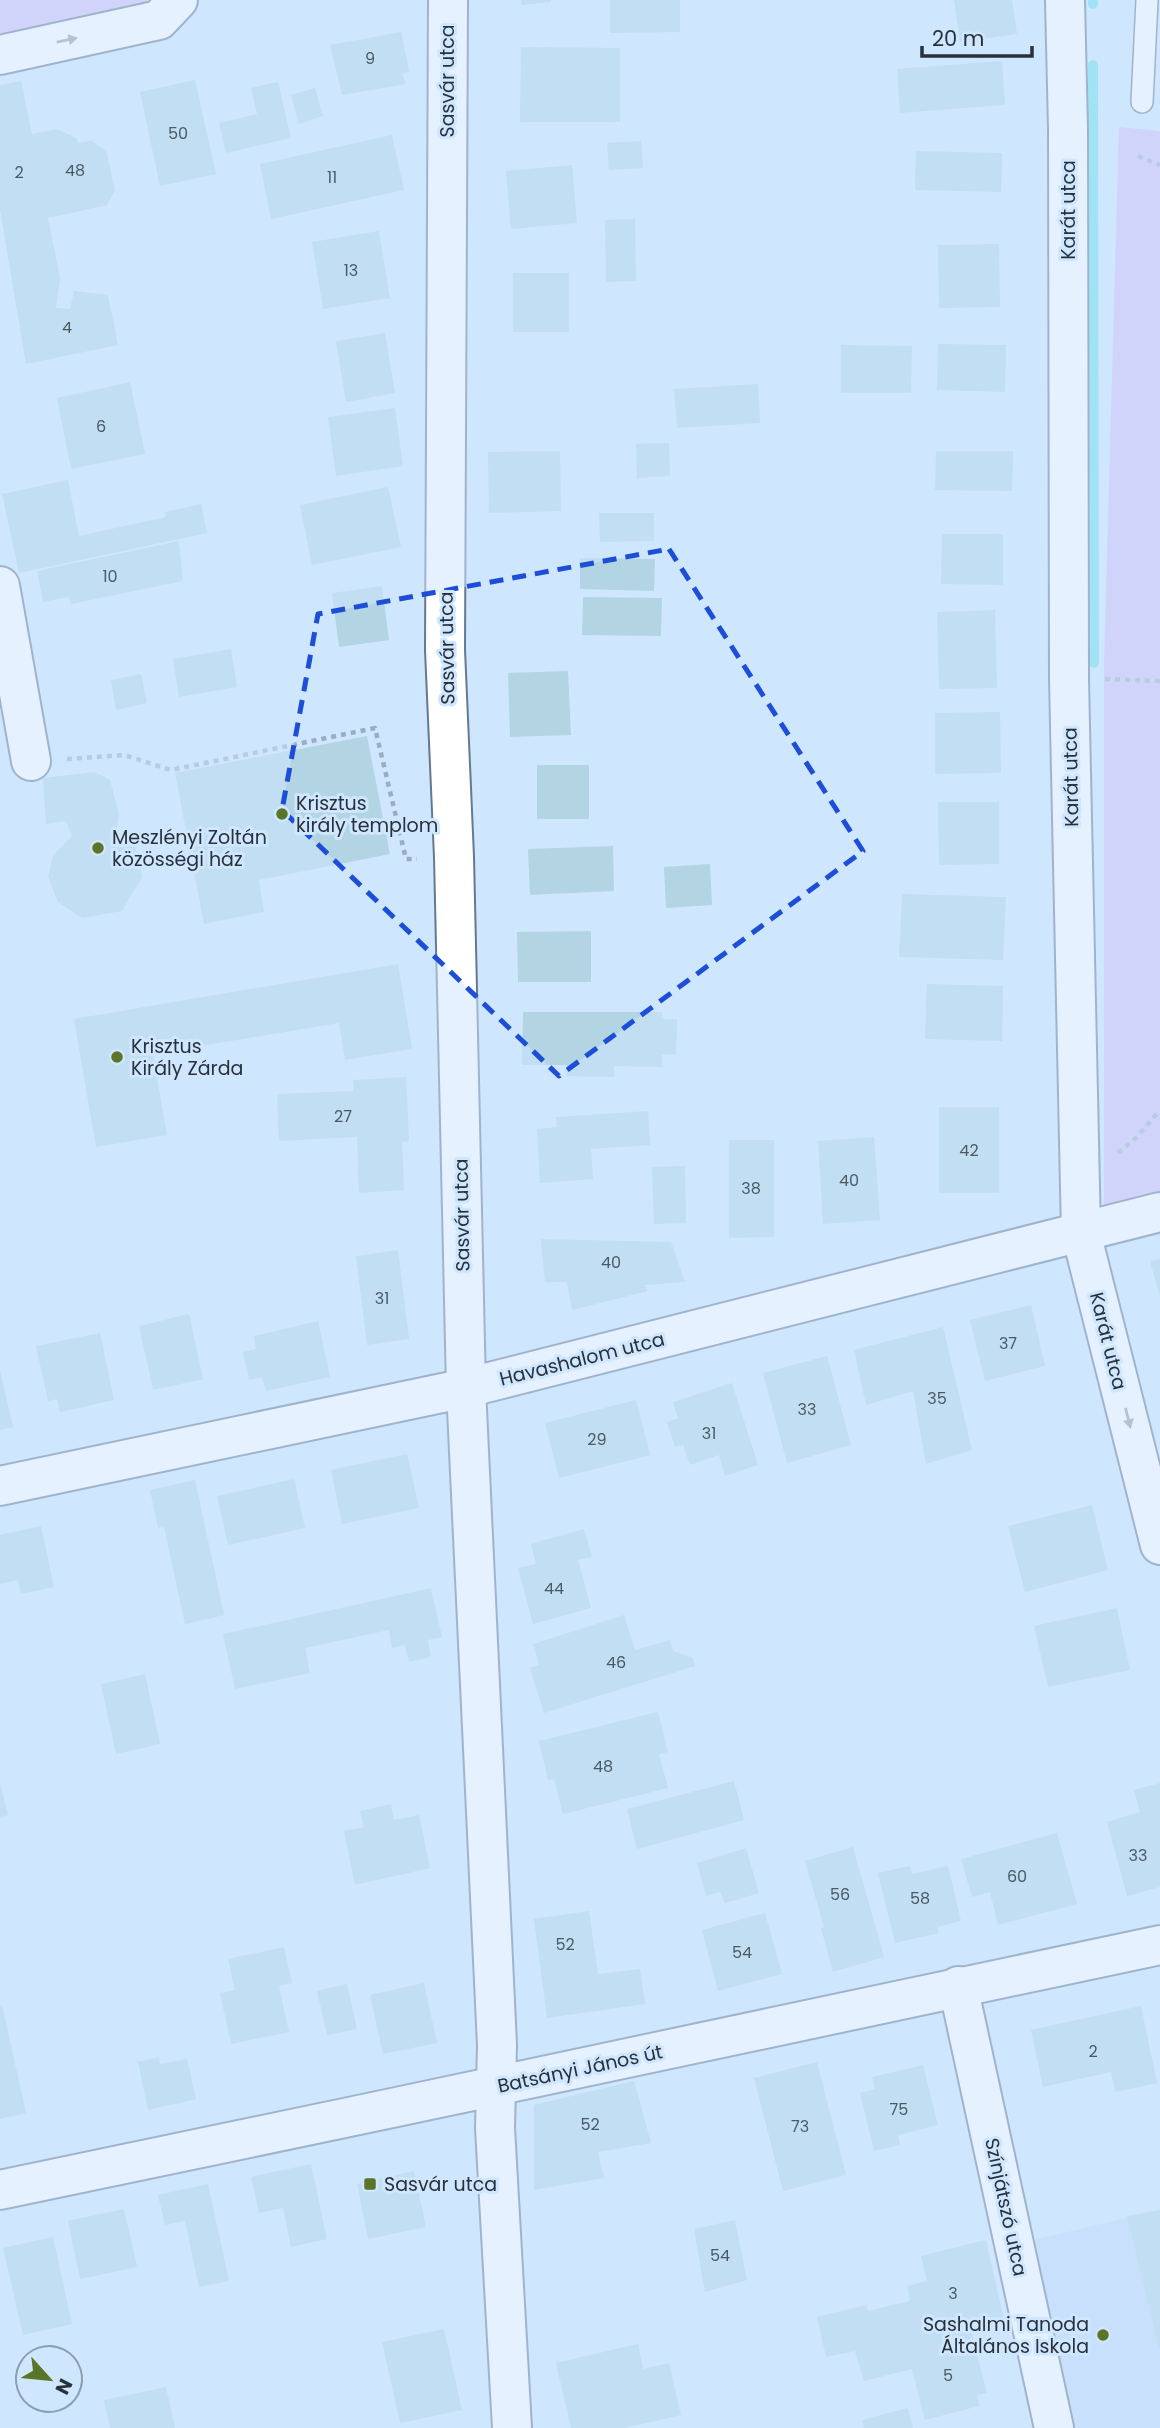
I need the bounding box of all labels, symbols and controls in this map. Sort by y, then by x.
scale bar [922,14,1032,58]
street label: Sasvár utca [434,24,461,138]
text: 20 m [932,24,985,53]
one-way arrow [56,35,78,46]
house number: 9 [365,47,375,70]
house number: 50 [168,122,188,145]
house number: 48 [65,159,85,182]
street label: Karát utca [1055,160,1082,260]
house number: 2 [14,161,24,184]
house number: 11 [327,166,337,189]
house number: 13 [344,259,358,282]
house number: 4 [62,316,72,339]
house number: 6 [96,415,106,438]
house number: 10 [102,565,118,588]
street label: Sasvár utca [433,591,461,705]
street label: Karát utca [1057,727,1085,827]
place label: Krisztus király templom [296,790,438,839]
marker: Krisztus király templom [274,806,290,822]
place label: Meszlényi Zoltán közösségi ház [112,824,267,873]
marker: Meszlényi Zoltán közösségi ház [90,840,106,856]
place label: Krisztus Király Zárda [131,1033,243,1082]
marker: Krisztus Király Zárda [109,1049,125,1065]
house number: 27 [334,1105,352,1128]
house number: 42 [959,1139,979,1162]
street label: Sasvár utca [448,1158,476,1272]
house number: 40 [839,1169,859,1192]
house number: 38 [741,1177,761,1200]
house number: 40 [601,1251,621,1274]
house number: 31 [375,1287,389,1310]
street label: Karát utca [1083,1289,1133,1393]
street label: Havashalom utca [497,1325,667,1393]
house number: 37 [999,1332,1017,1355]
house number: 35 [927,1387,947,1410]
house number: 33 [798,1398,816,1421]
one-way arrow [1123,1407,1134,1429]
house number: 31 [702,1422,716,1445]
house number: 29 [587,1428,607,1451]
house number: 44 [544,1577,564,1600]
house number: 46 [606,1651,626,1674]
house number: 48 [593,1755,613,1778]
house number: 33 [1129,1844,1147,1867]
house number: 60 [1007,1865,1027,1888]
house number: 56 [830,1883,850,1906]
house number: 58 [910,1887,930,1910]
house number: 52 [555,1933,575,1956]
house number: 54 [732,1941,752,1964]
street label: Batsányi János út [495,2038,665,2100]
house number: 2 [1088,2040,1098,2063]
house number: 75 [890,2098,908,2121]
house number: 52 [580,2113,600,2136]
house number: 73 [791,2115,809,2138]
street label: Színjátszó utca [978,2136,1034,2278]
place label: Sasvár utca [384,2171,497,2198]
marker: Sasvár utca [362,2176,378,2192]
house number: 54 [710,2244,730,2267]
house number: 3 [948,2282,958,2305]
place label: Sashalmi Tanoda Általános Iskola [923,2311,1089,2360]
marker: Sashalmi Tanoda Általános Iskola [1095,2327,1111,2343]
north arrow [14,2344,84,2414]
house number: 5 [943,2364,953,2387]
text: N [48,2374,79,2399]

